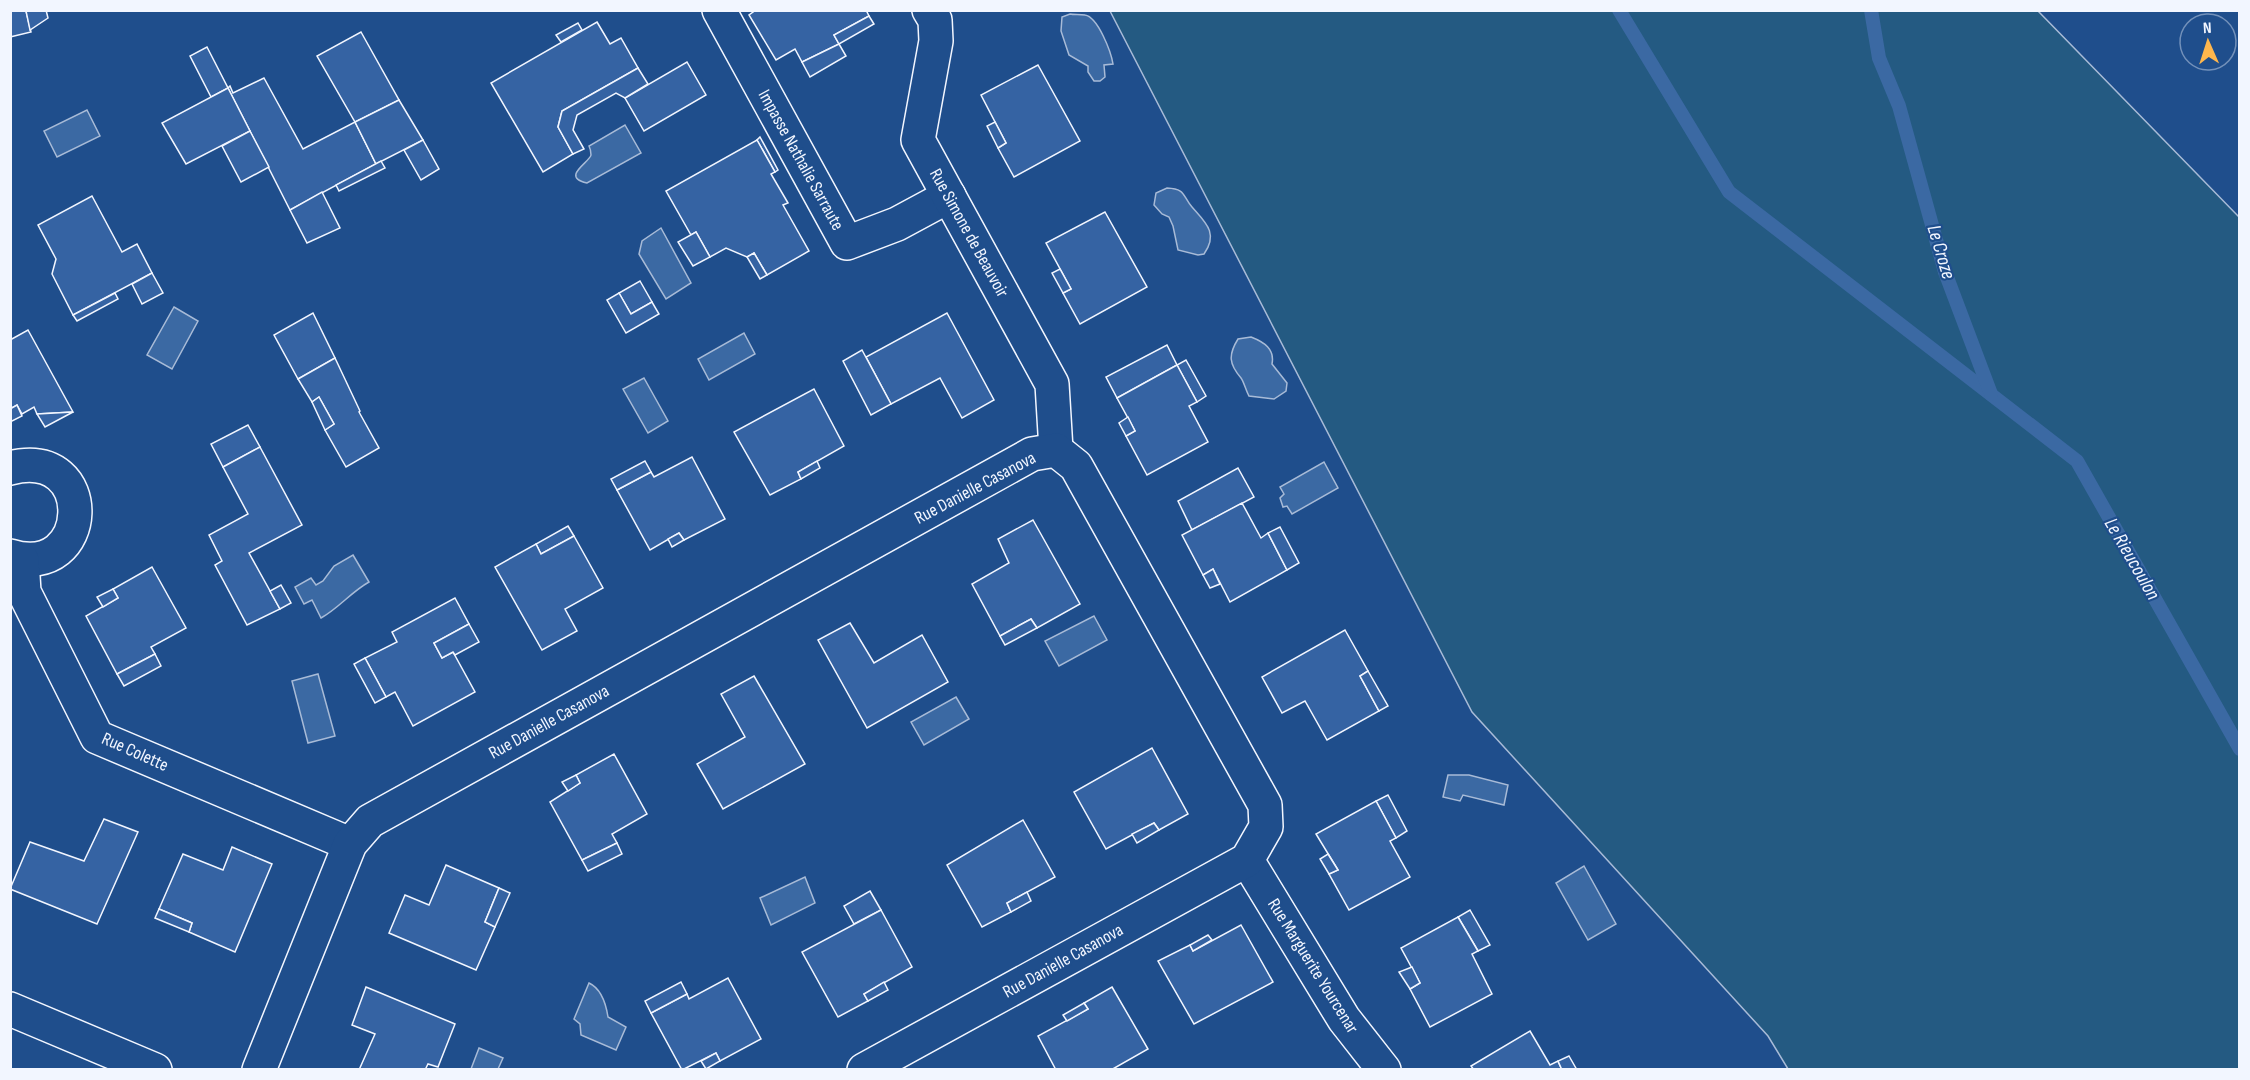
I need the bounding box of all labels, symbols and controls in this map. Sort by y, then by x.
north arrow [2178,12,2238,72]
text: N [2203,19,2212,38]
street label: Impasse Nathalie Sarraute [754,86,848,234]
street label: Rue Simone de Beauvoir [925,165,1013,301]
water label: Le Croze [1921,222,1961,282]
street label: Rue Danielle Casanova [911,447,1039,529]
water label: Le Rieucoulon [2099,514,2165,604]
street label: Rue Danielle Casanova [485,680,613,764]
street label: Rue Colette [98,728,172,776]
street label: Rue Marguerite Yourcenar [1263,895,1363,1037]
street label: Rue Danielle Casanova [999,919,1127,1003]

